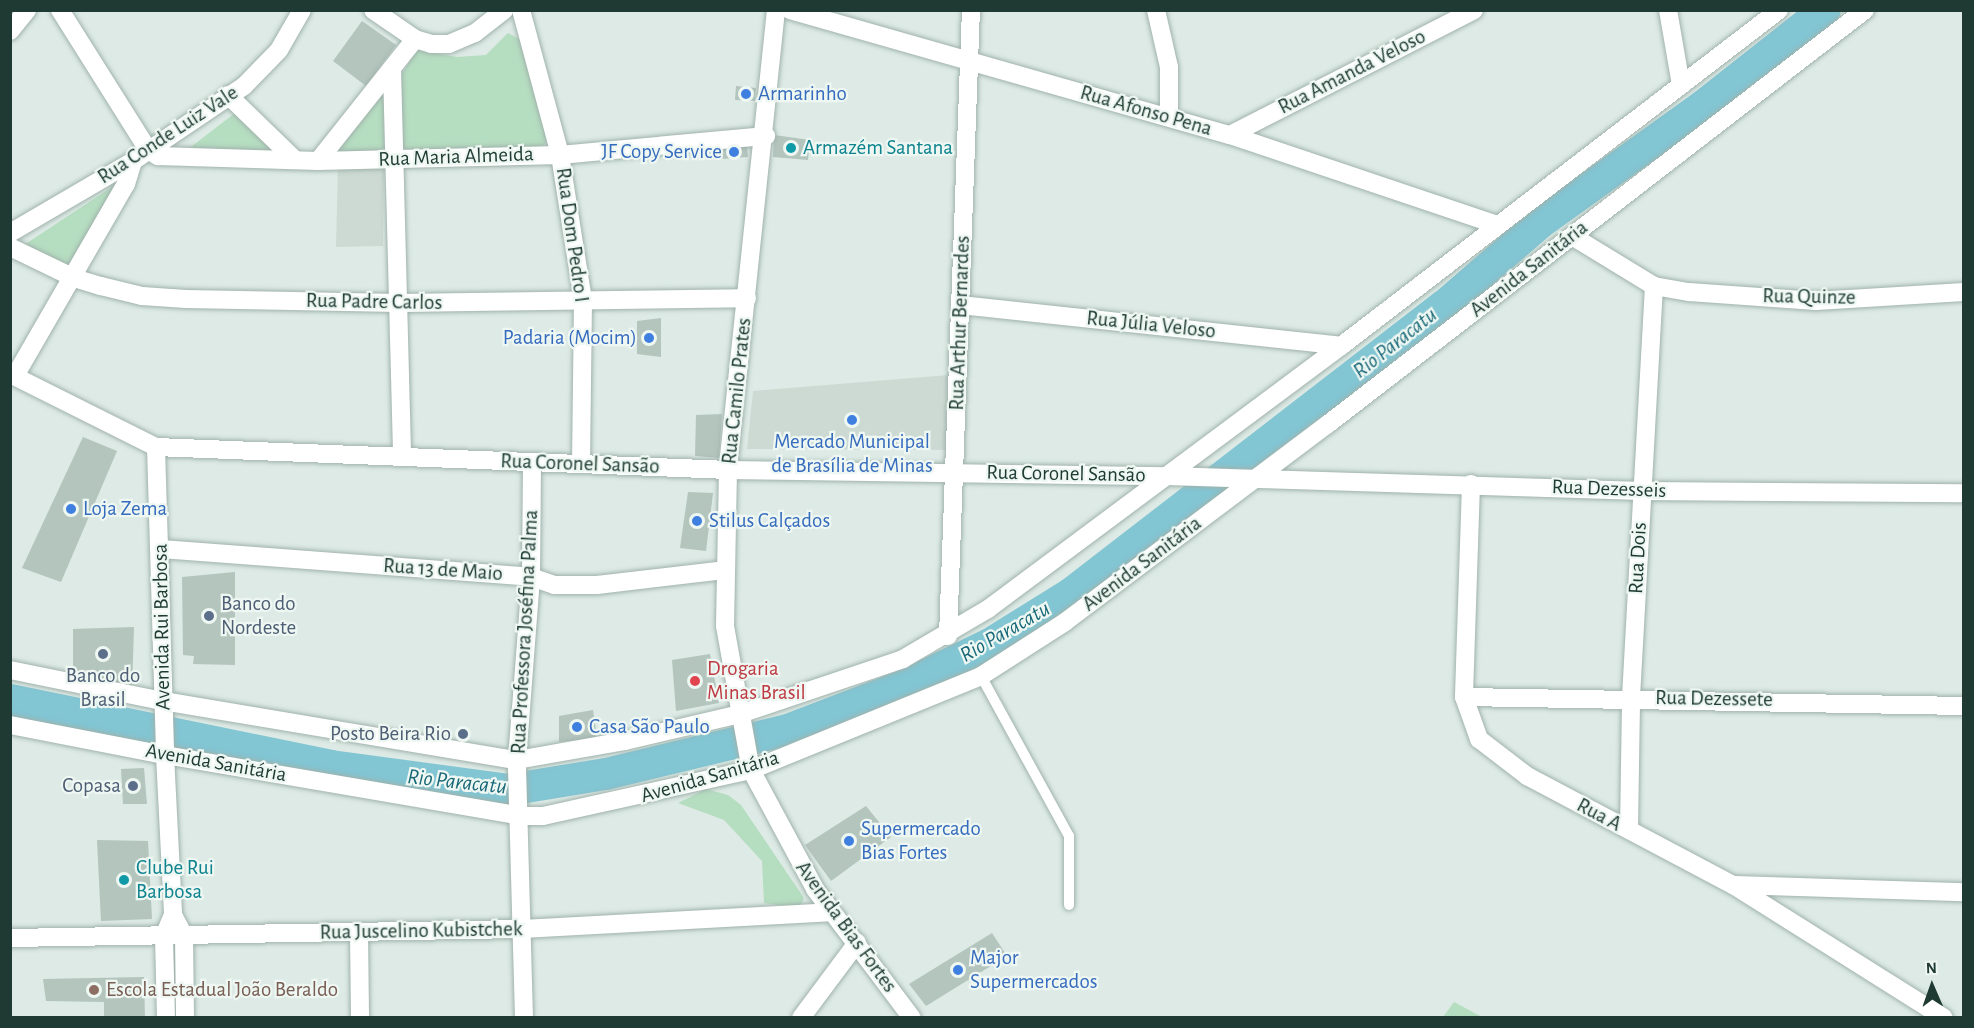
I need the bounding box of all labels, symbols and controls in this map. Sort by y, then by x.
street label: Rua Amanda Veloso [1274,24,1430,120]
street label: Rua Conde Luiz Vale [93,80,243,190]
street label: Rua Afonso Pena [1077,80,1215,142]
place label: Armarinho [758,81,847,107]
marker: Armarinho [739,87,753,101]
place label: Armazém Santana [803,135,953,161]
place label: JF Copy Service [601,139,722,165]
marker: Armazém Santana [784,141,798,155]
street label: Rua Maria Almeida [378,142,534,172]
marker: JF Copy Service [727,145,741,159]
street label: Rua Dom Pedro I [550,166,594,304]
street label: Avenida Sanitária [1465,215,1593,323]
street label: Rua Arthur Bernardes [944,235,976,411]
street label: Rua Quinze [1762,284,1856,310]
street label: Rua Padre Carlos [306,288,442,316]
water label: Rio Paracatu [1348,302,1442,384]
street label: Rua Júlia Veloso [1085,306,1217,344]
street label: Rua Camilo Prates [717,317,757,465]
place label: Padaria (Mocim) [503,325,637,351]
marker: Padaria (Mocim) [642,331,656,345]
marker: Mercado Municipal de Brasília de Minas [845,413,859,427]
place label: Mercado Municipal de Brasília de Minas [771,429,933,479]
street label: Rua Coronel Sansão [500,449,660,479]
street label: Rua Coronel Sansão [986,460,1146,488]
street label: Rua Dezesseis [1551,474,1667,504]
place label: Loja Zema [83,496,167,522]
marker: Loja Zema [64,502,78,516]
place label: Stilus Calçados [709,508,830,534]
street label: Rua Professora Joséfina Palma [506,509,544,755]
street label: Avenida Sanitária [1077,511,1207,617]
marker: Stilus Calçados [690,514,704,528]
street label: Rua Dois [1624,521,1652,595]
street label: Avenida Rui Barbosa [148,543,176,711]
street label: Rua 13 de Maio [382,553,504,587]
place label: Banco do Nordeste [221,591,296,641]
water label: Rio Paracatu [955,596,1055,668]
marker: Banco do Nordeste [202,609,216,623]
marker: Banco do Brasil [96,647,110,661]
place label: Drogaria Minas Brasil [707,656,806,706]
place label: Banco do Brasil [66,663,140,713]
marker: Drogaria Minas Brasil [688,674,702,688]
street label: Rua Dezessete [1655,685,1773,713]
place label: Casa São Paulo [589,714,710,740]
marker: Casa São Paulo [570,720,584,734]
place label: Posto Beira Rio [330,721,451,747]
marker: Posto Beira Rio [456,727,470,741]
street label: Avenida Sanitária [144,738,288,788]
street label: Avenida Sanitária [638,745,782,809]
water label: Rio Paracatu [406,764,508,800]
place label: Copasa [62,773,121,799]
marker: Copasa [126,779,140,793]
street label: Rua A [1572,793,1626,837]
place label: Supermercado Bias Fortes [861,816,981,866]
marker: Supermercado Bias Fortes [842,834,856,848]
place label: Clube Rui Barbosa [136,855,214,905]
street label: Avenida Bias Fortes [790,856,902,998]
marker: Clube Rui Barbosa [117,873,131,887]
street label: Rua Juscelino Kubistchek [319,917,523,945]
place label: Major Supermercados [970,945,1098,995]
north arrow [1902,956,1962,1016]
text: N [1926,960,1937,976]
marker: Major Supermercados [951,963,965,977]
place label: Escola Estadual João Beraldo [106,977,338,1003]
marker: Escola Estadual João Beraldo [87,983,101,997]

